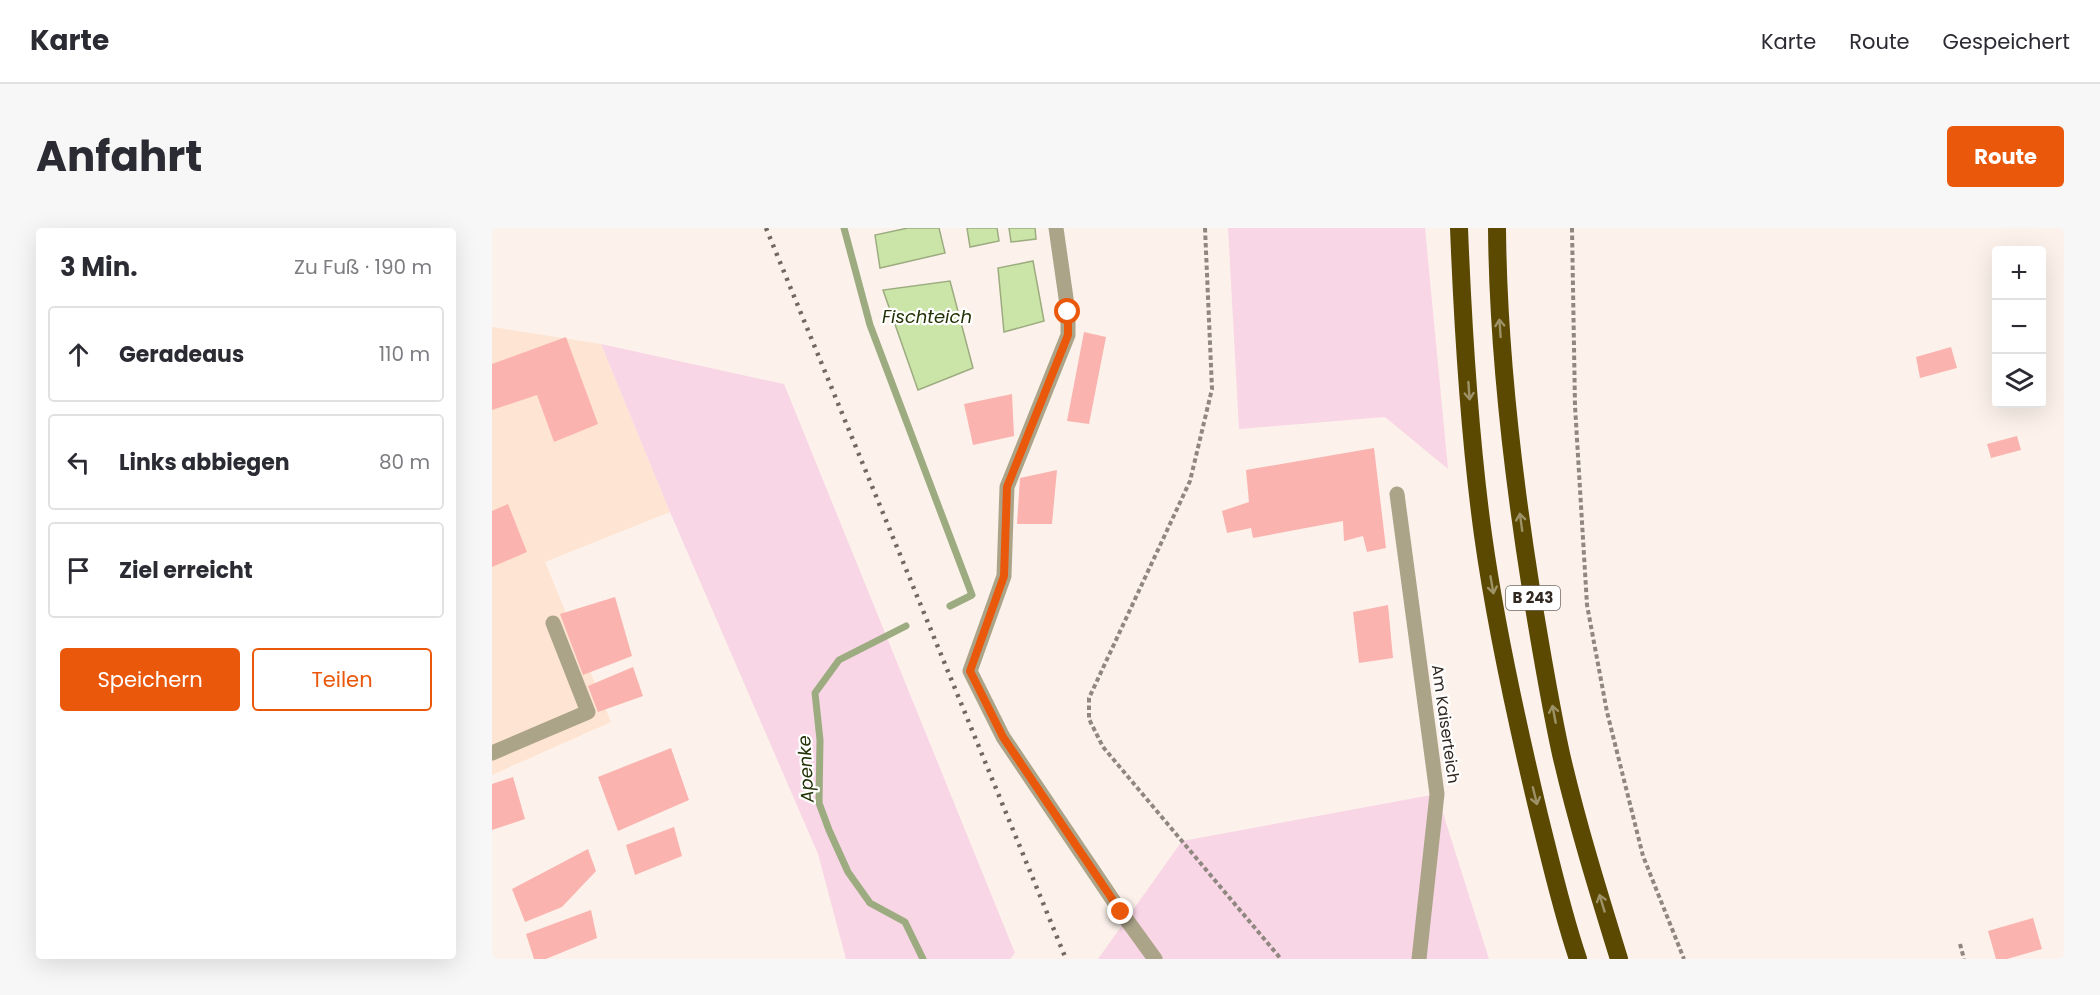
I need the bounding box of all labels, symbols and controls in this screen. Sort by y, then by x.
text: Karte [30,21,109,60]
text: Karte [1761,27,1816,56]
text: Route [1849,27,1910,56]
text: Gespeichert [1943,27,2070,56]
button: Route [1947,126,2064,187]
text: Anfahrt [36,127,202,186]
map controls [1992,246,2046,408]
button: + [1992,246,2046,300]
text: 3 Min. [60,249,138,285]
text: Zu Fuß · 190 m [294,253,432,281]
route start [1054,298,1080,324]
button: − [1992,300,2046,354]
water label: Fischteich [882,304,972,329]
one-way arrow [1495,319,1506,339]
icon: ahead [62,338,95,371]
text: Geradeaus [119,339,244,370]
text: 110 m [379,340,430,368]
button: layers [1992,354,2046,408]
one-way arrow [1463,381,1474,401]
icon: left [62,446,95,479]
text: Links abbiegen [119,447,290,478]
text: 80 m [379,448,430,476]
one-way arrow [1515,513,1526,532]
icon: arrive [62,554,95,587]
text: Ziel erreicht [119,555,253,586]
one-way arrow [1487,574,1498,594]
road number: B 243 [1506,586,1560,610]
button: Speichern [60,648,240,711]
button: Teilen [252,648,432,711]
street label: Am Kaiserteich [1426,663,1465,785]
one-way arrow [1548,705,1559,724]
water label: Apenke [791,735,820,804]
one-way arrow [1529,787,1541,806]
one-way arrow [1596,894,1607,913]
route end [1107,898,1133,924]

